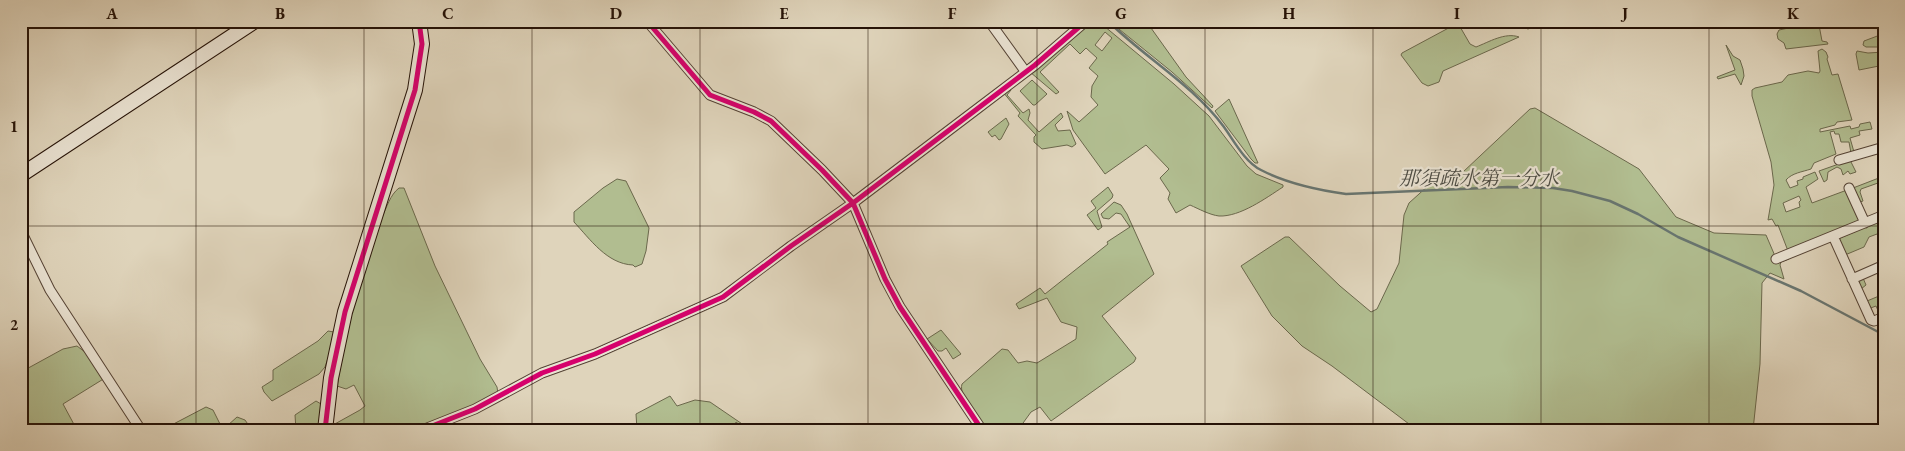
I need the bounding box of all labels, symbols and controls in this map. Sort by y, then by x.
text: A [105,3,118,24]
text: B [275,3,285,24]
text: C [442,3,454,24]
text: D [610,3,622,24]
text: E [779,3,789,24]
text: F [948,3,957,24]
text: G [1115,3,1127,24]
text: H [1283,3,1296,24]
text: I [1454,3,1460,24]
text: J [1620,3,1628,24]
text: K [1787,3,1800,24]
text: 1 [10,116,18,137]
water label: 那須疏水第一分水 [1399,165,1561,191]
text: 2 [10,314,19,335]

